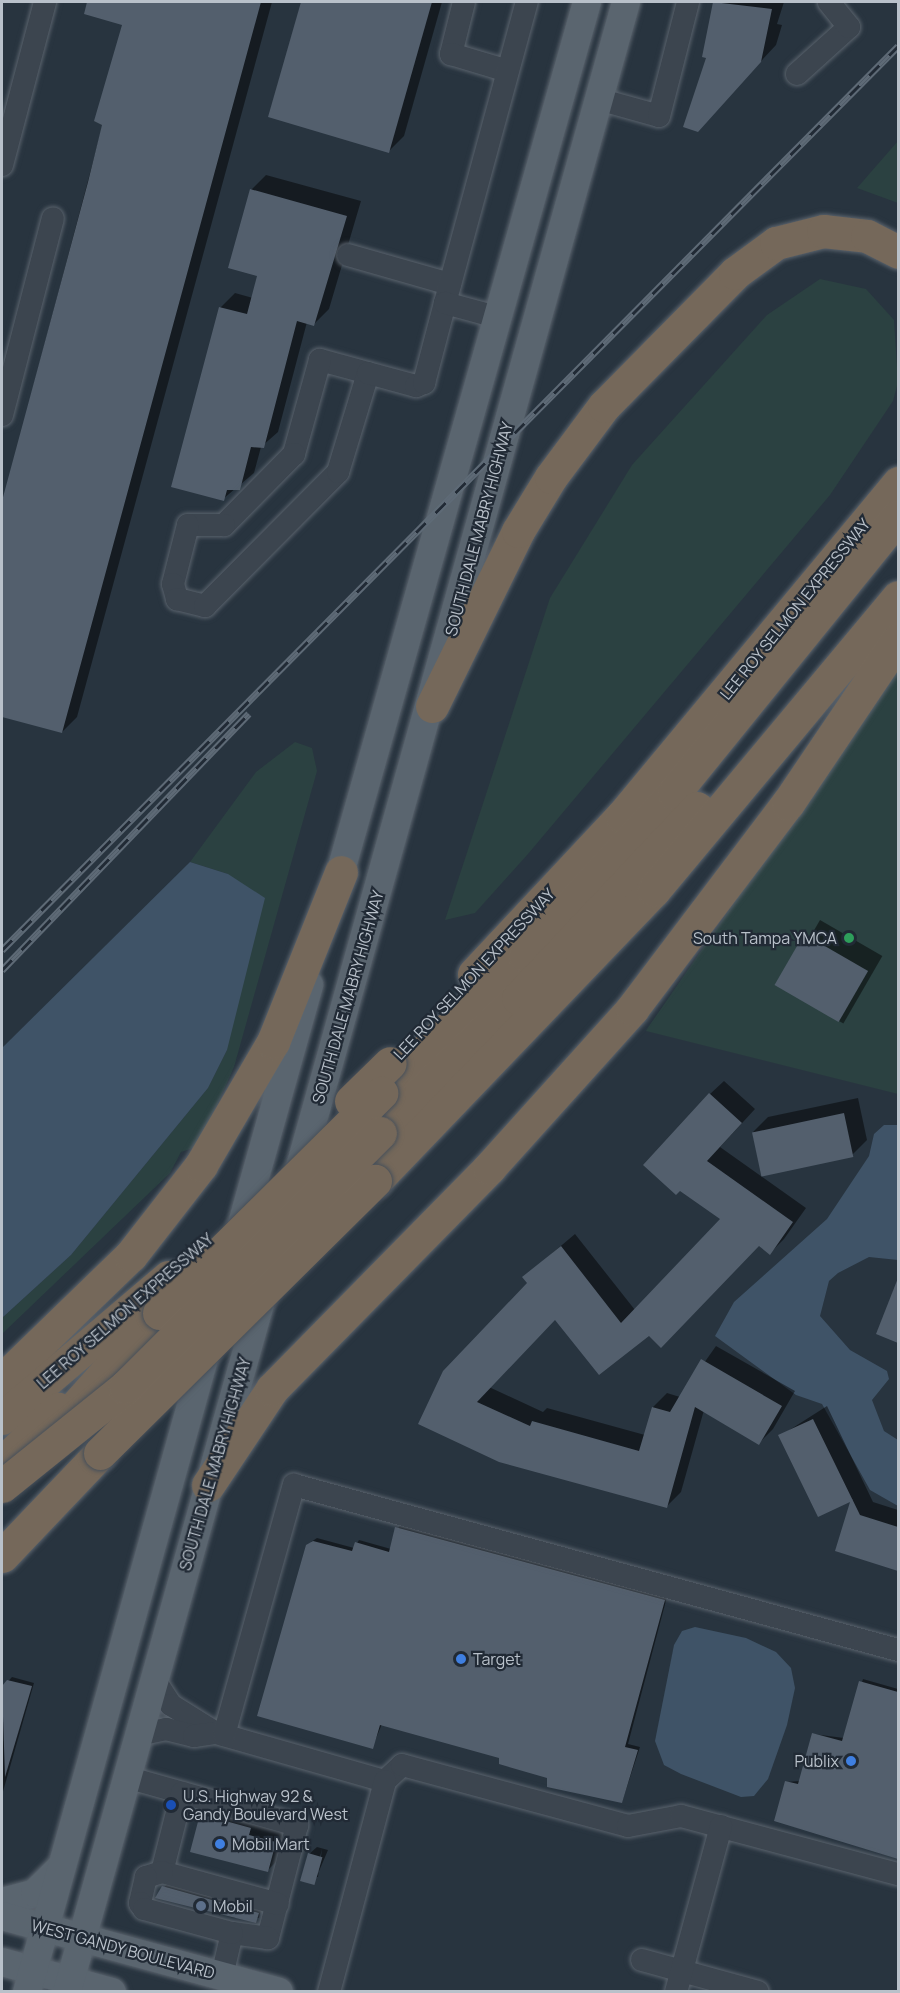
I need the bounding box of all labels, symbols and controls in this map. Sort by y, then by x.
street label: SOUTH DALE MABRY HIGHWAY [441,419,517,639]
street label: LEE ROY SELMON EXPRESSWAY [716,514,874,704]
street label: LEE ROY SELMON EXPRESSWAY [389,884,559,1064]
street label: SOUTH DALE MABRY HIGHWAY [308,888,388,1106]
place label: South Tampa YMCA [693,928,837,948]
marker: South Tampa YMCA [842,931,856,945]
street label: LEE ROY SELMON EXPRESSWAY [33,1229,217,1393]
street label: SOUTH DALE MABRY HIGHWAY [175,1355,255,1573]
place label: Target [473,1649,521,1669]
marker: Target [454,1652,468,1666]
place label: Publix [794,1751,839,1771]
marker: Publix [844,1754,858,1768]
place label: U.S. Highway 92 & Gandy Boulevard West [183,1786,348,1824]
marker: U.S. Highway 92 & Gandy Boulevard West [164,1798,178,1812]
place label: Mobil Mart [232,1834,310,1854]
marker: Mobil Mart [213,1837,227,1851]
place label: Mobil [213,1896,253,1916]
marker: Mobil [194,1899,208,1913]
street label: WEST GANDY BOULEVARD [29,1915,217,1983]

